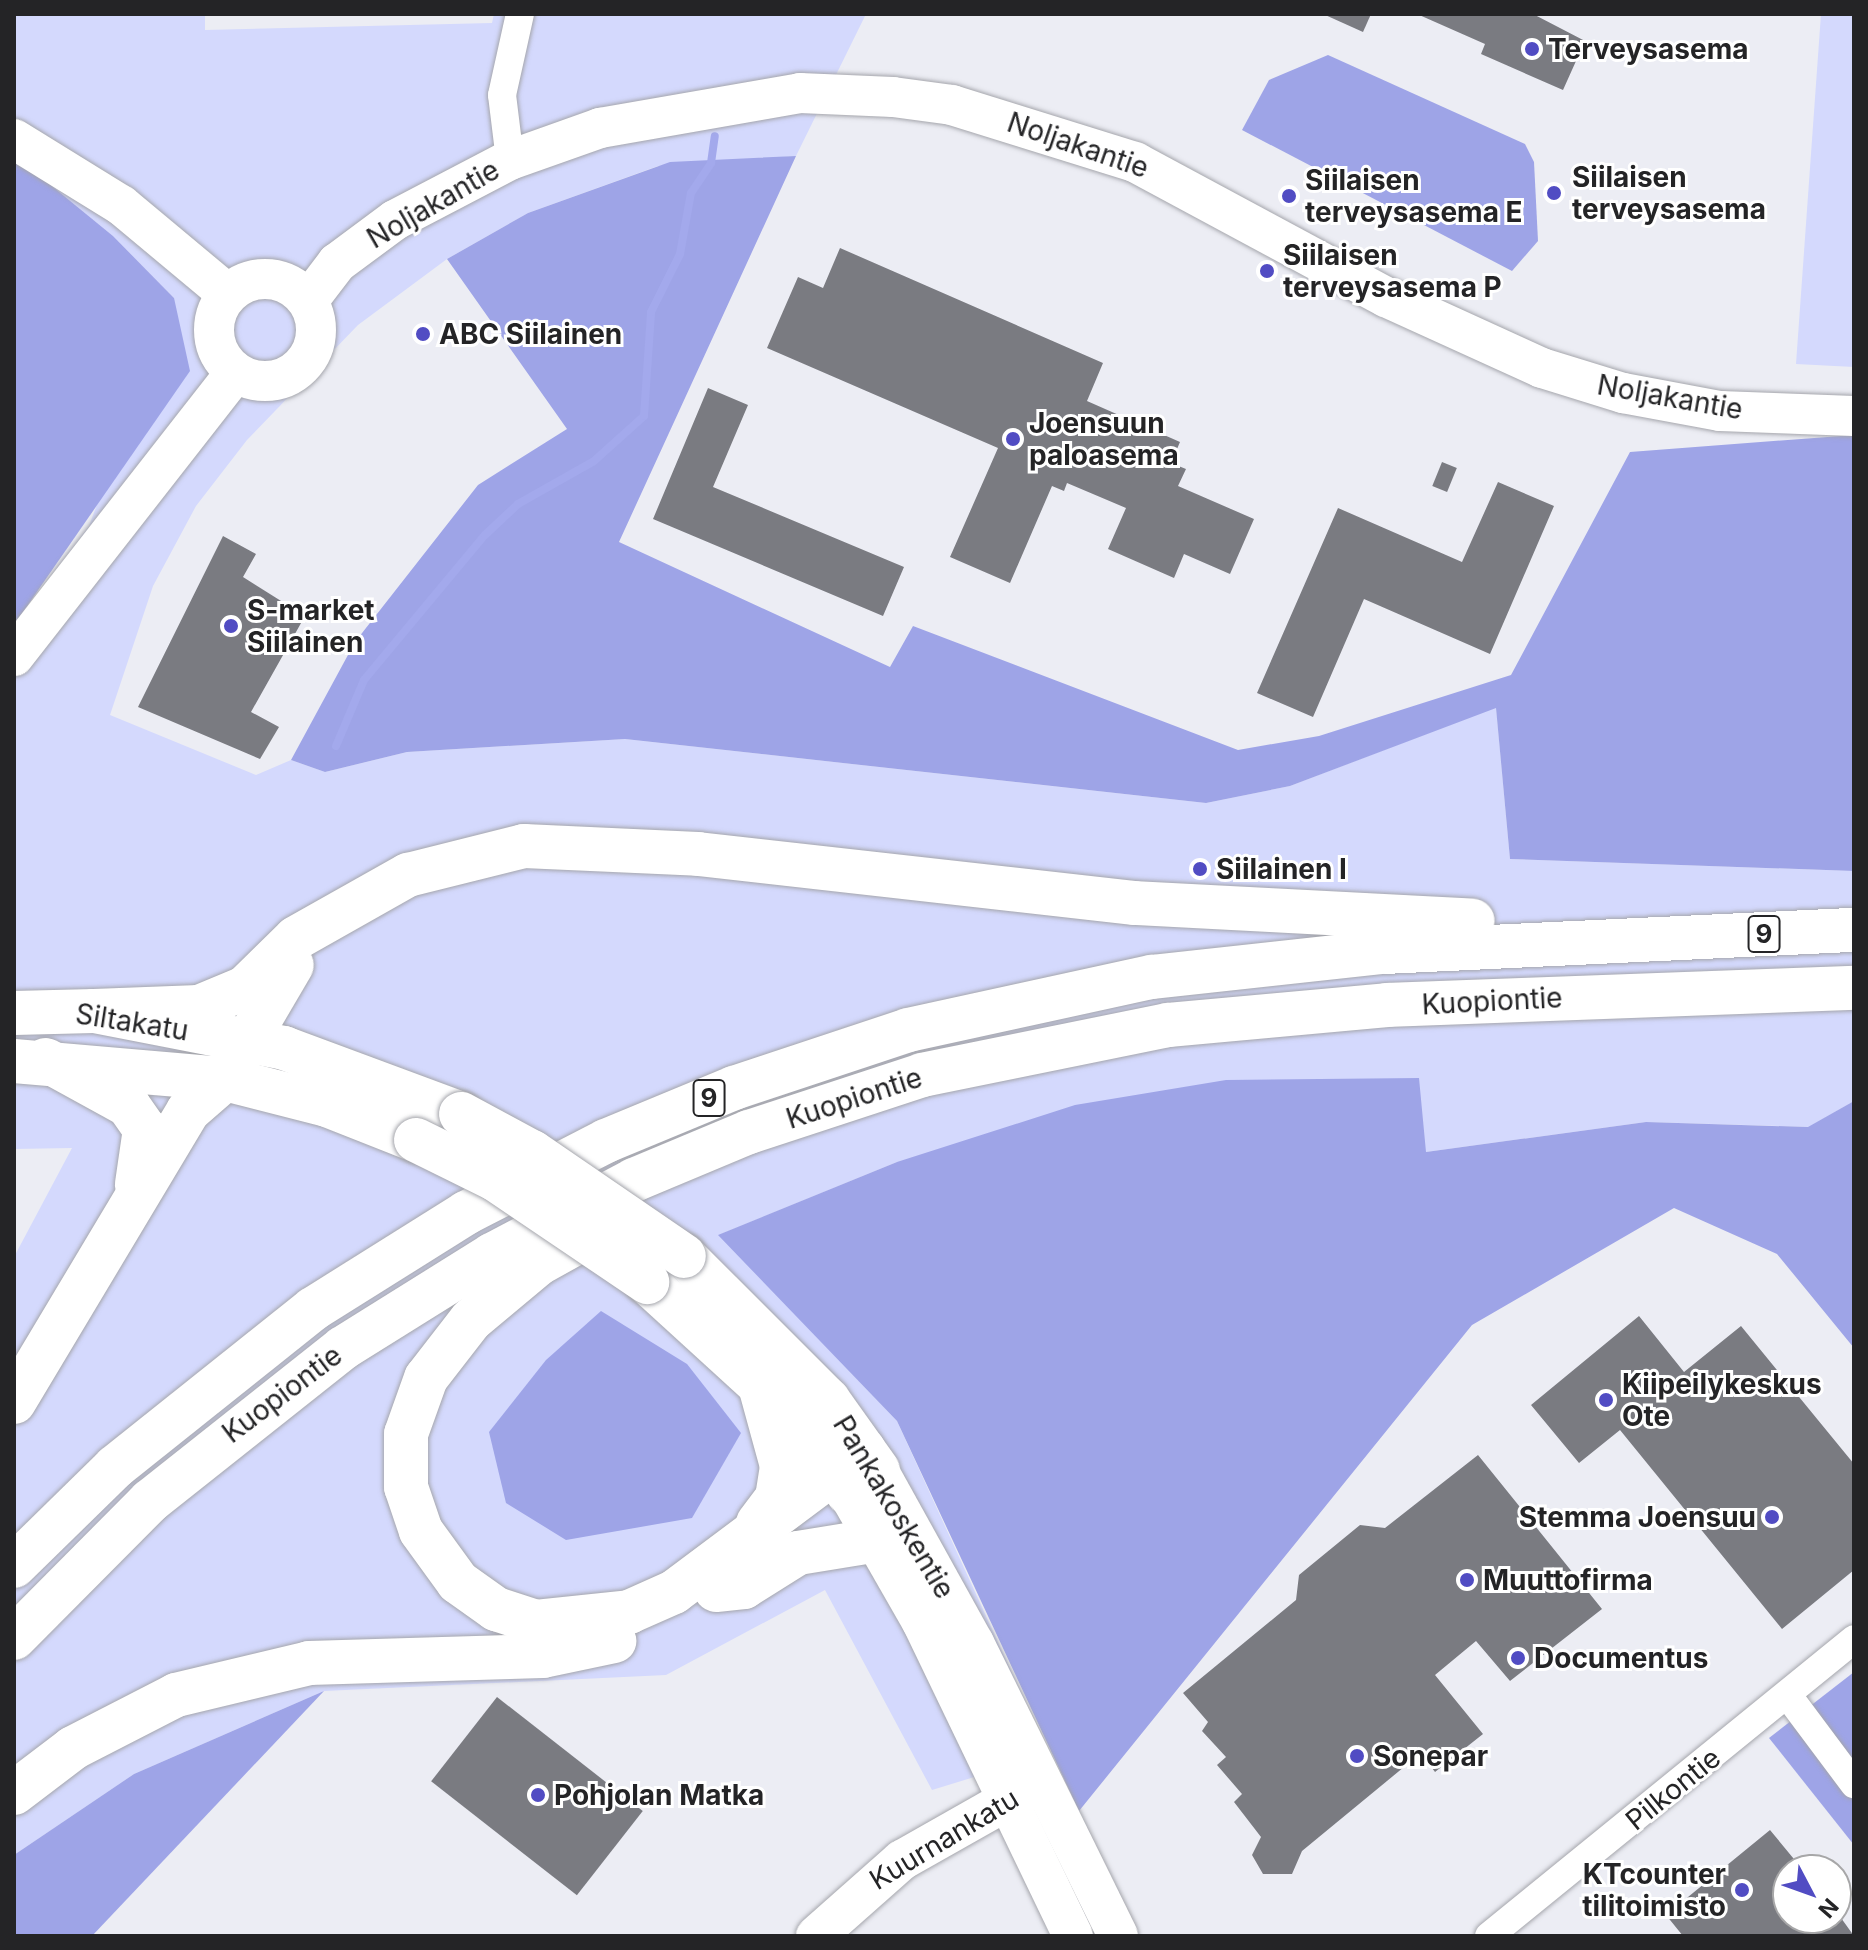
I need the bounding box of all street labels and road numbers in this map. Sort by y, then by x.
street label: Noljakantie [1003,105,1153,185]
street label: Noljakantie [361,153,505,255]
street label: Noljakantie [1595,368,1745,426]
road number: 9 [1746,912,1782,956]
street label: Kuopiontie [1421,981,1563,1021]
street label: Siltakatu [73,997,191,1047]
street label: Kuopiontie [782,1060,926,1136]
road number: 9 [691,1076,727,1120]
street label: Kuopiontie [216,1338,348,1450]
street label: Pankakoskentie [826,1409,962,1605]
street label: Pilkontie [1619,1741,1727,1837]
street label: Kuurnankatu [864,1781,1024,1897]

